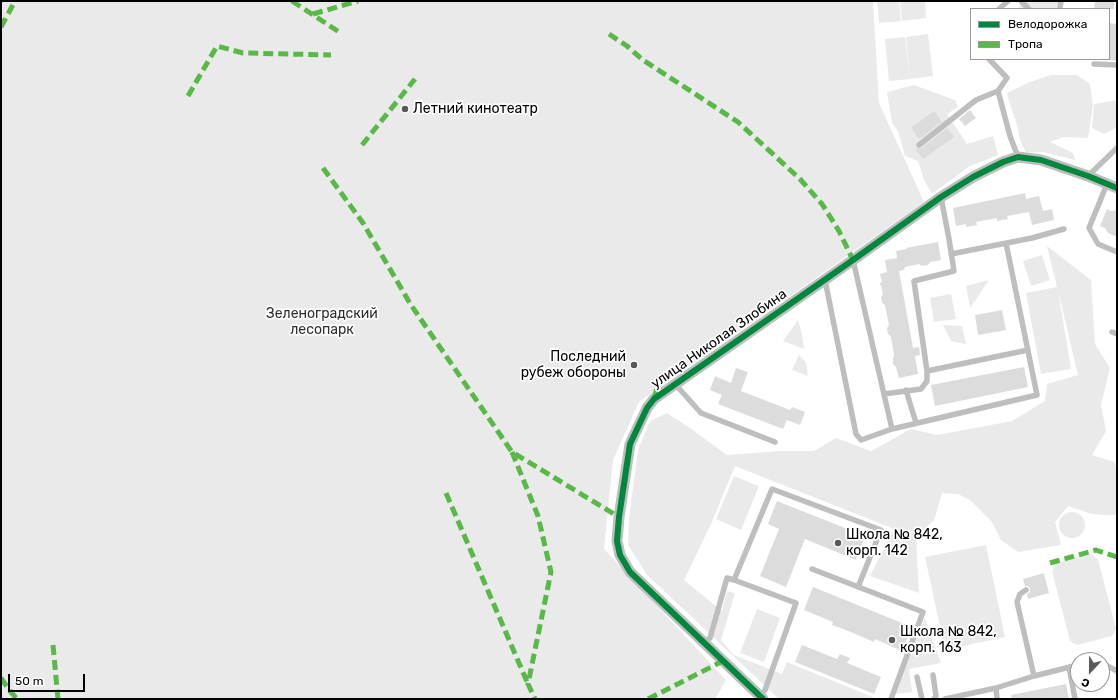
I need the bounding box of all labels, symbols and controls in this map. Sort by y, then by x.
legend [970,8,1110,60]
text: Велодорожка [1008,17,1087,31]
text: Тропа [1008,37,1043,51]
place label: Летний кинотеатр [413,101,538,117]
marker: Летний кинотеатр [400,104,410,114]
street label: улица Николая Злобина [648,286,790,392]
park label: Зеленоградский лесопарк [266,306,378,338]
place label: Последний рубеж обороны [521,349,626,382]
marker: Последний рубеж обороны [629,360,639,370]
place label: Школа № 842, корп. 142 [846,527,943,560]
marker: Школа № 842, корп. 142 [833,538,843,548]
place label: Школа № 842, корп. 163 [900,624,997,656]
marker: Школа № 842, корп. 163 [887,635,897,645]
north arrow [1070,652,1110,692]
scale bar [10,666,87,692]
text: 50 m [15,674,43,688]
text: С [1080,675,1092,690]

